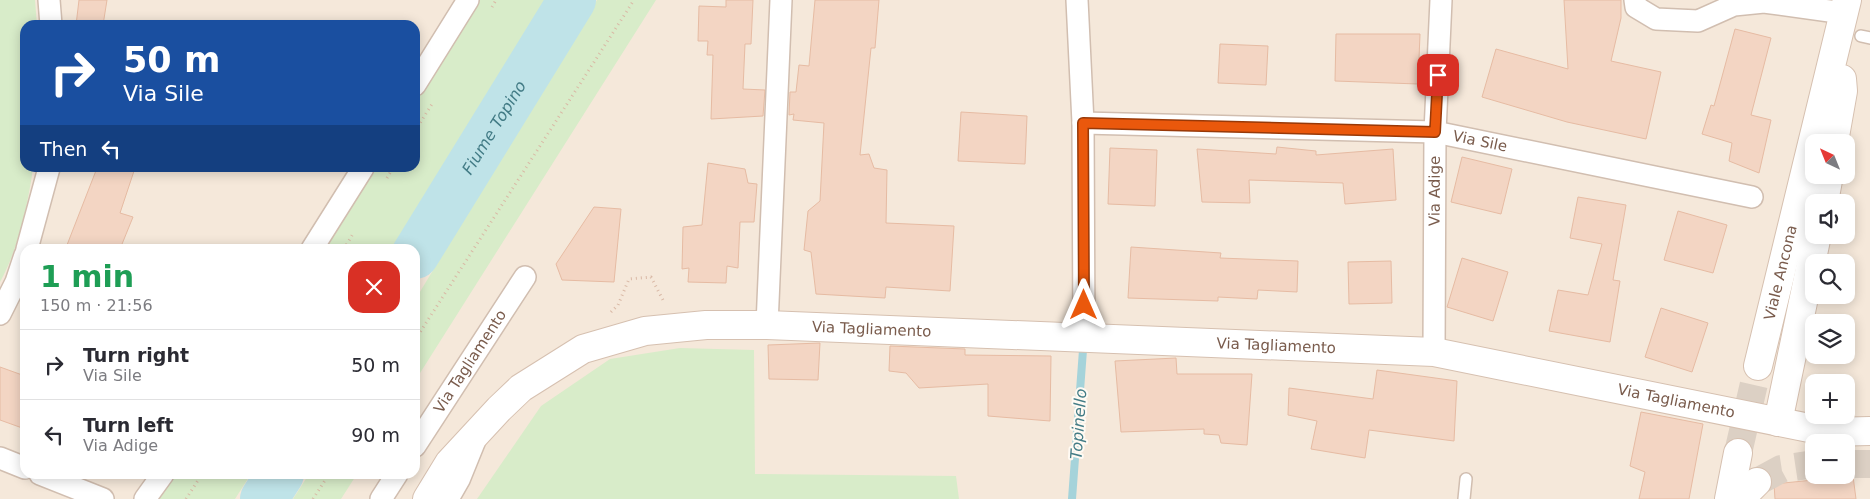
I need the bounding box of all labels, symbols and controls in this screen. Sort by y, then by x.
icon: right [40,40,105,105]
text: 50 m [123,40,220,80]
pin [1417,54,1459,96]
icon: arrive [1424,61,1452,89]
water label: Fiume Topino [458,77,530,178]
text: Via Sile [123,81,204,106]
street label: Via Sile [1451,127,1509,156]
north arrow [1805,134,1855,184]
map controls [1805,134,1855,484]
icon: left [97,135,125,163]
text: Then [40,138,87,160]
street label: Via Adige [1426,156,1444,226]
button: sound [1805,194,1855,244]
street label: Viale Ancona [1760,223,1801,322]
button: search [1805,254,1855,304]
text: 1 min [40,259,134,294]
button: close [348,261,400,313]
position arrow [1057,278,1109,330]
text: 150 m · 21:56 [40,296,153,315]
street label: Via Tagliamento [430,306,510,416]
button: layers [1805,314,1855,364]
street label: Via Tagliamento [812,318,932,341]
street label: Via Tagliamento [1216,334,1336,357]
text: Turn right [83,344,189,366]
icon: right [40,351,68,379]
text: 50 m [351,354,400,376]
text: Via Sile [83,366,142,385]
button: + [1805,374,1855,424]
street label: Via Tagliamento [1616,380,1737,422]
water label: Topinello [1067,388,1090,460]
text: Turn left [83,414,174,436]
icon: left [40,421,68,449]
text: 90 m [351,424,400,446]
button: − [1805,434,1855,484]
text: Via Adige [83,436,158,455]

